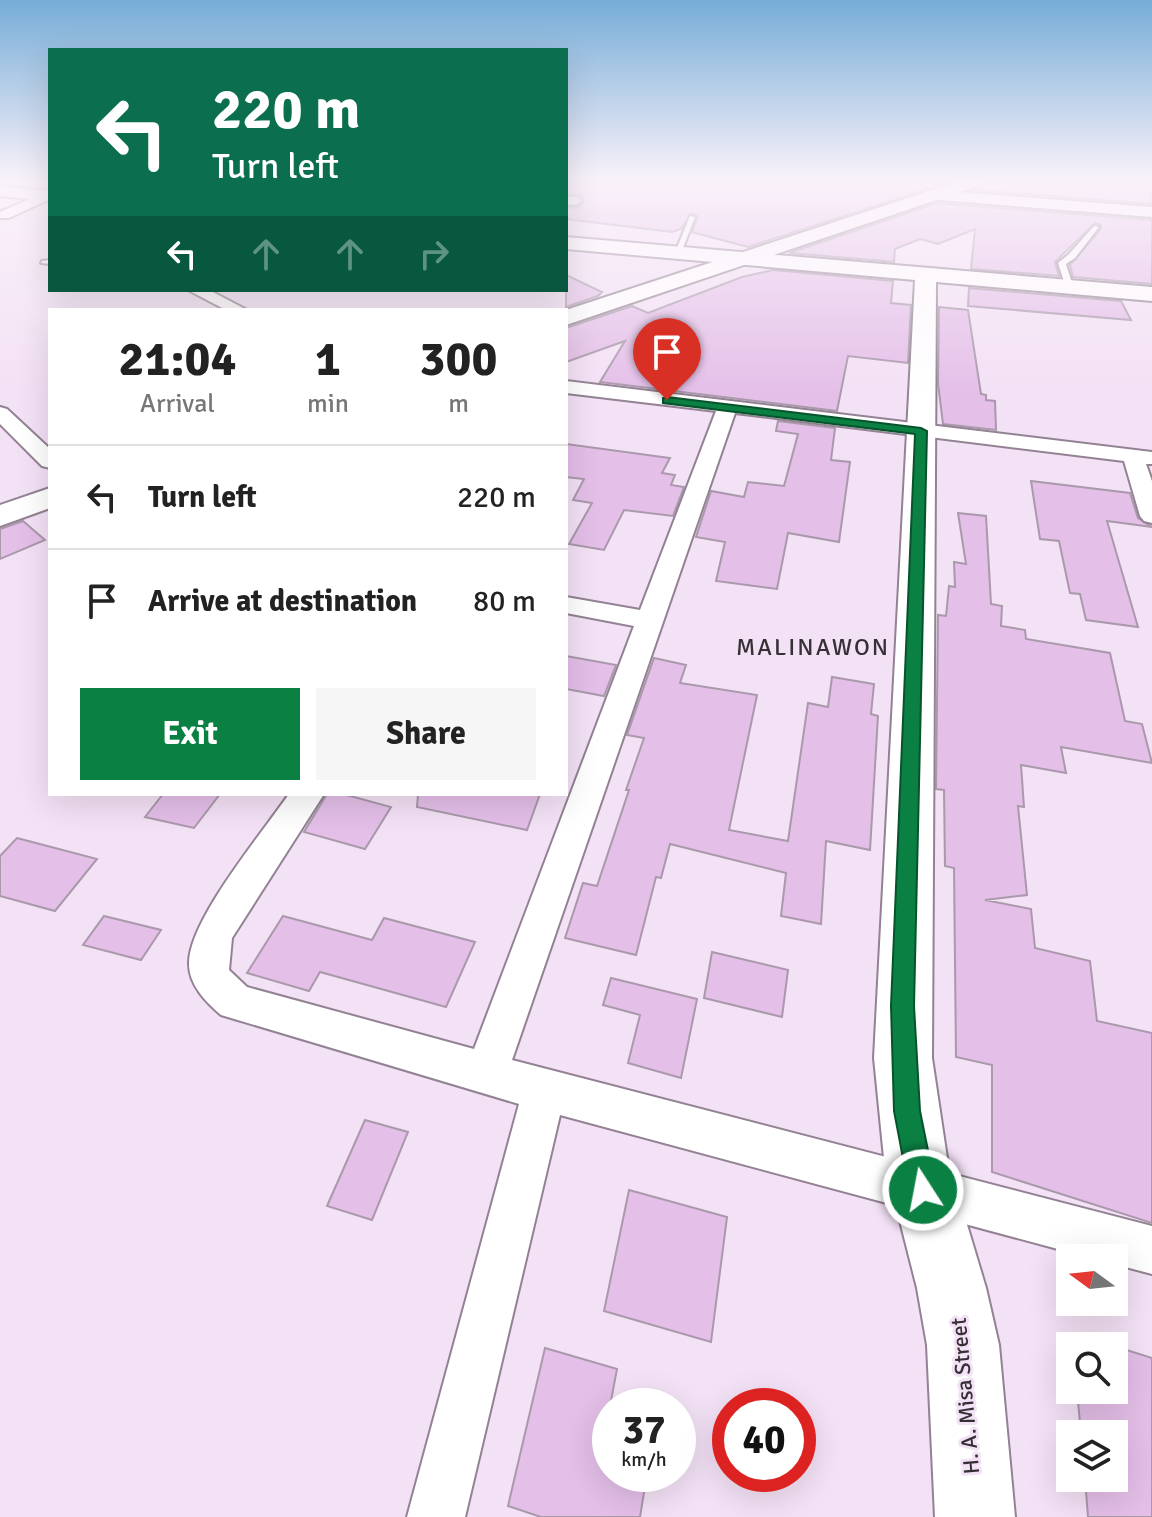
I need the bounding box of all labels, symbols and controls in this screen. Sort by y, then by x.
text: 220 m [212,75,360,144]
icon: left [80,80,184,184]
text: Turn left [212,144,339,189]
icon: left [160,232,204,276]
icon: ahead [244,232,288,276]
icon: ahead [328,232,372,276]
icon: right [412,232,456,276]
pin [633,318,701,400]
text: 21:04 [119,330,236,389]
text: 1 [315,330,341,389]
text: 300 [420,330,497,389]
icon: arrive [645,330,689,374]
text: Arrival [140,388,215,420]
text: min [307,388,349,420]
text: m [448,388,469,420]
icon: left [80,475,124,519]
text: Turn left [148,479,257,516]
text: 220 m [457,479,536,516]
icon: arrive [80,579,124,623]
text: Arrive at destination [148,583,417,620]
text: 80 m [473,583,536,620]
district label: MALINAWON [736,632,890,662]
button: Exit [80,688,300,780]
button: Share [316,688,536,780]
position arrow [881,1148,965,1232]
north arrow [1056,1244,1128,1316]
map controls [1056,1244,1128,1492]
street label: H. A. Misa Street [945,1316,985,1475]
button: search [1056,1332,1128,1404]
speed limit sign: 40 [712,1388,816,1492]
text: 37 [622,1405,666,1455]
button: layers [1056,1420,1128,1492]
text: km/h [621,1447,667,1472]

